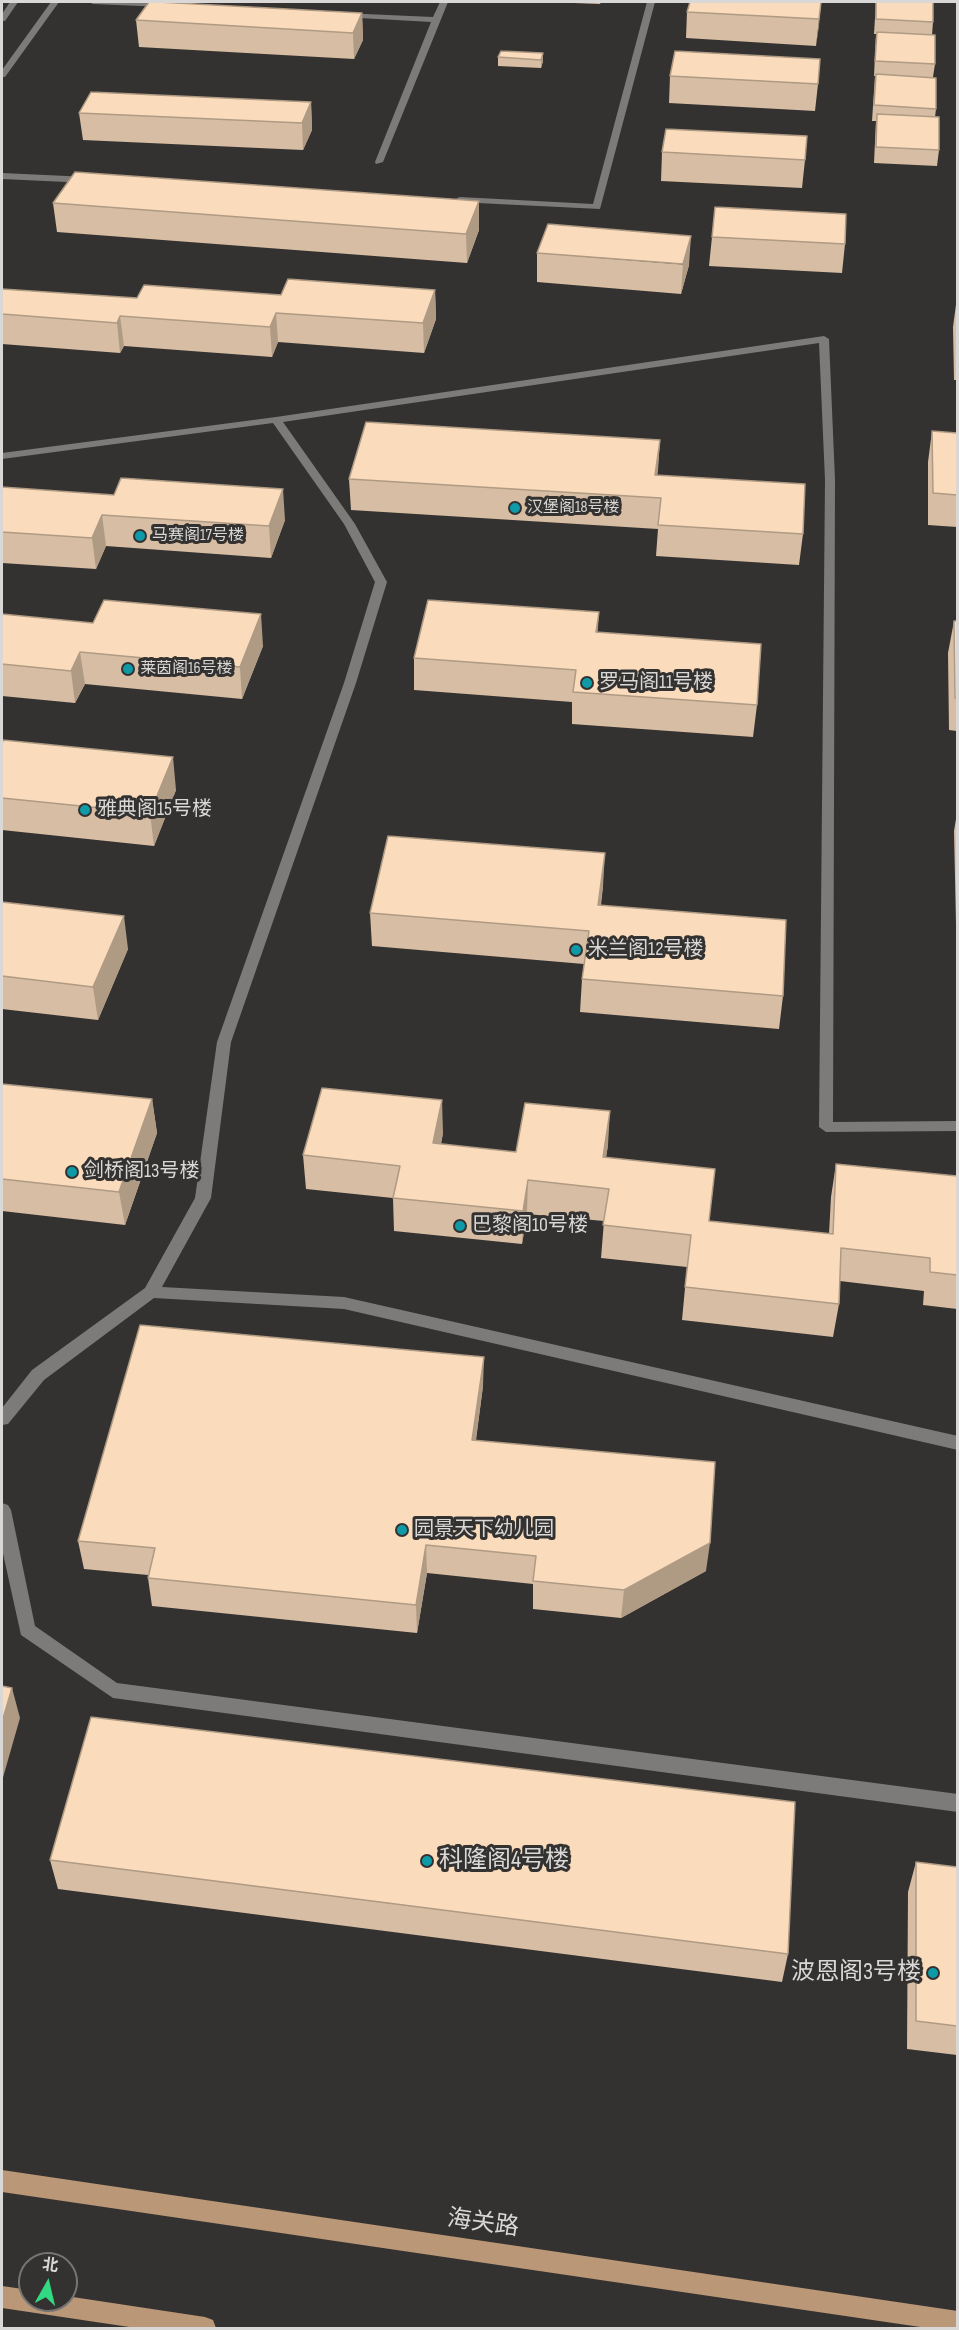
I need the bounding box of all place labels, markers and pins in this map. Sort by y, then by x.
place label: 汉堡阁18号楼 [527,498,620,518]
marker: 汉堡阁18号楼 [508,501,522,515]
place label: 马赛阁17号楼 [152,526,244,546]
marker: 马赛阁17号楼 [133,529,147,543]
place label: 莱茵阁16号楼 [140,659,233,679]
marker: 莱茵阁16号楼 [121,662,135,676]
place label: 罗马阁11号楼 [599,671,713,695]
marker: 罗马阁11号楼 [580,676,594,690]
place label: 雅典阁15号楼 [97,798,212,822]
marker: 雅典阁15号楼 [78,803,92,817]
place label: 米兰阁12号楼 [588,938,703,962]
marker: 米兰阁12号楼 [569,943,583,957]
place label: 剑桥阁13号楼 [84,1160,199,1184]
marker: 剑桥阁13号楼 [65,1165,79,1179]
place label: 巴黎阁10号楼 [472,1214,588,1238]
marker: 巴黎阁10号楼 [453,1219,467,1233]
place label: 园景天下幼儿园 [414,1518,554,1542]
marker: 园景天下幼儿园 [395,1523,409,1537]
place label: 科隆阁4号楼 [439,1847,569,1875]
marker: 科隆阁4号楼 [420,1854,434,1868]
place label: 波恩阁3号楼 [791,1959,921,1987]
marker: 波恩阁3号楼 [926,1966,940,1980]

